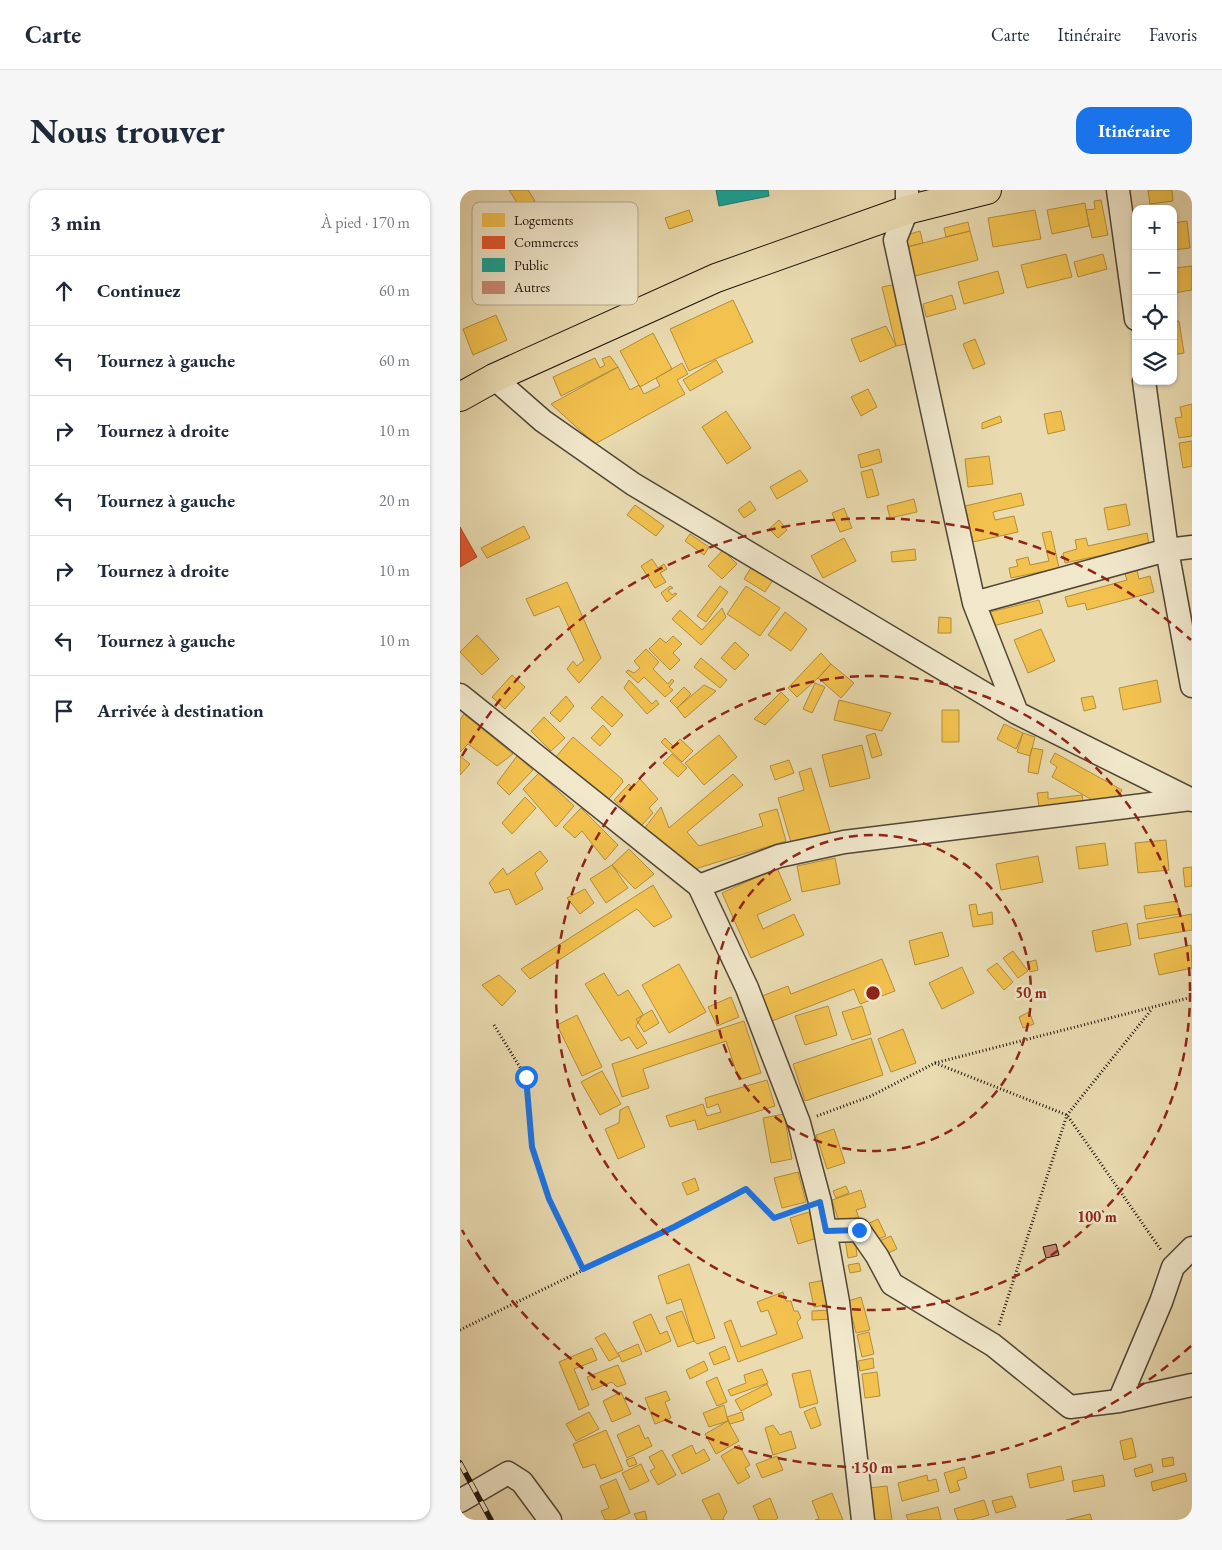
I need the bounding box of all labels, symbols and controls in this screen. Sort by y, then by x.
text: Carte [25,19,81,50]
text: Carte [991,23,1030,46]
text: Itinéraire [1058,23,1121,46]
text: Favoris [1149,23,1197,46]
button: Itinéraire [1076,107,1192,154]
text: Nous trouver [30,108,225,153]
legend [472,202,638,305]
map controls [1132,205,1177,385]
button: + [1132,205,1177,250]
text: 3 min [50,209,101,236]
text: Logements [514,211,574,229]
text: À pied · 170 m [321,212,410,233]
text: Commerces [514,233,579,251]
button: − [1132,250,1177,295]
text: Public [514,256,549,274]
icon: ahead [50,277,78,305]
text: Continuez [97,278,181,303]
text: Autres [513,278,551,296]
text: 60 m [379,280,410,301]
button: locate [1132,295,1177,340]
button: layers [1132,340,1177,385]
icon: left [50,347,78,375]
text: Tournez à gauche [97,348,235,373]
text: 60 m [379,350,410,371]
icon: right [50,417,78,445]
text: Tournez à droite [97,418,229,443]
text: 10 m [379,420,410,441]
icon: left [50,487,78,515]
text: Tournez à gauche [97,488,235,513]
text: 20 m [379,490,410,511]
icon: right [50,557,78,585]
text: Tournez à droite [97,558,229,583]
text: 10 m [379,560,410,581]
icon: left [50,627,78,655]
text: Tournez à gauche [97,628,235,653]
text: 10 m [379,630,410,651]
icon: arrive [50,697,78,725]
text: Arrivée à destination [97,698,264,723]
text: 50 m [1015,983,1047,1002]
centre of rings [864,984,882,1002]
route start [515,1066,538,1089]
text: 100 m [1077,1207,1117,1226]
route end [848,1219,871,1242]
text: 150 m [853,1458,893,1477]

